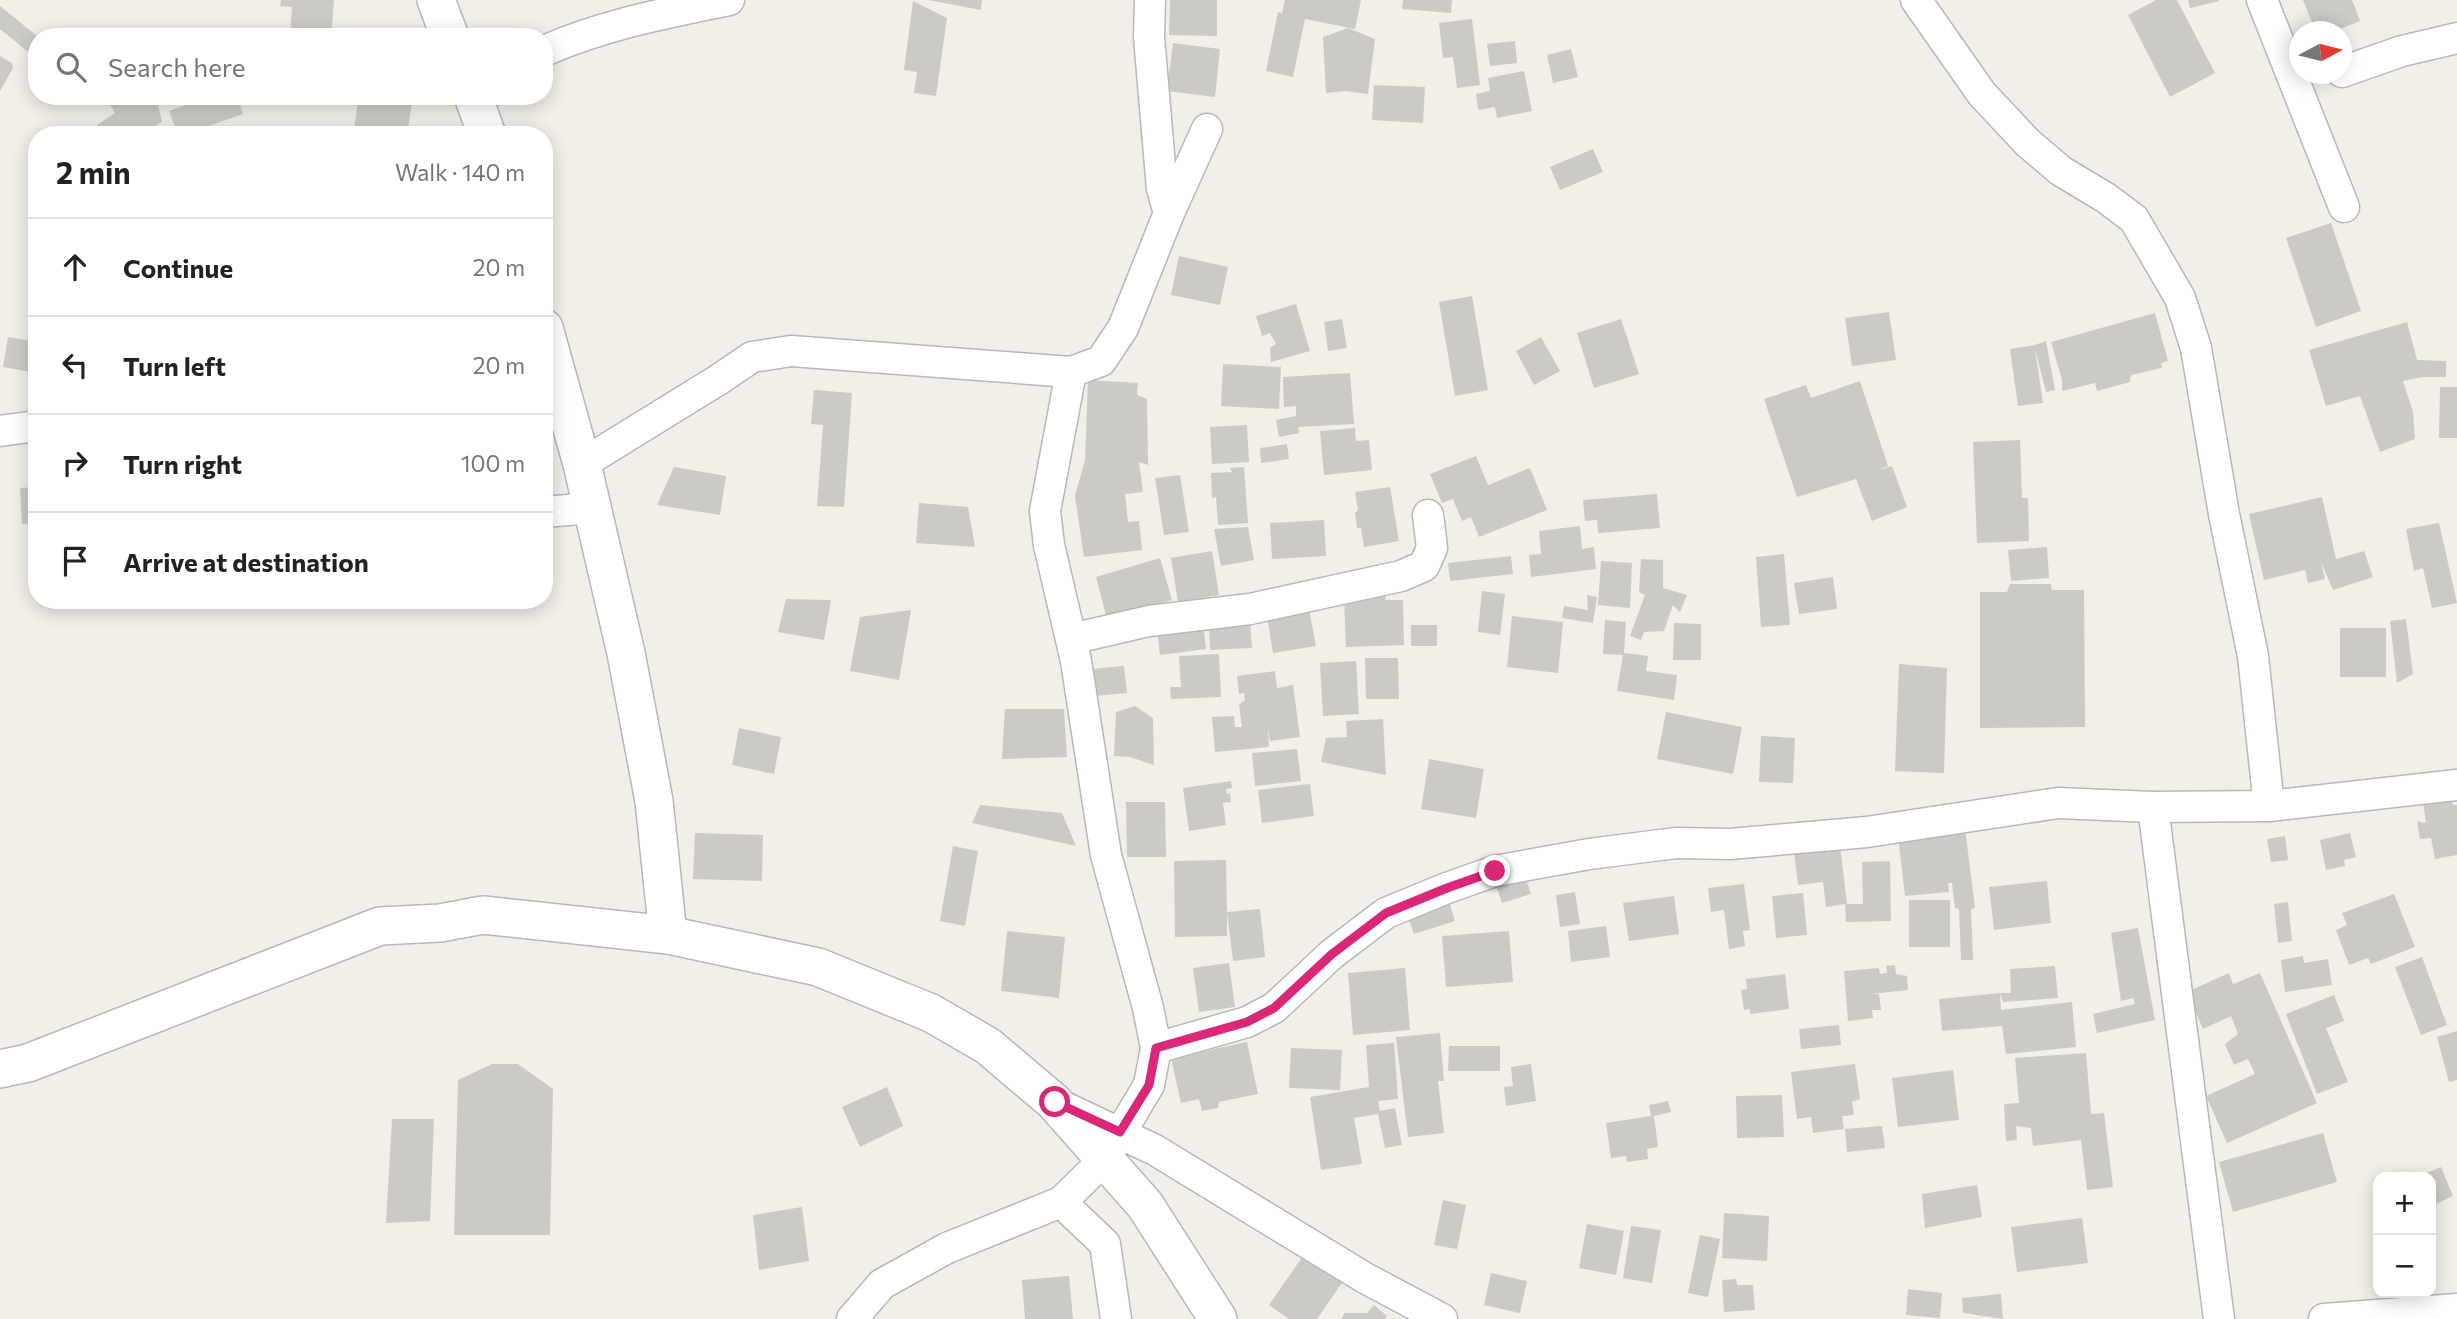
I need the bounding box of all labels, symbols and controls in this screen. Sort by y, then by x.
north arrow [2289,21,2352,84]
search box [28,28,553,105]
icon: search [52,48,90,86]
text: Search here [108,51,246,82]
text: 2 min [56,153,131,190]
text: Walk · 140 m [395,158,525,186]
icon: ahead [56,248,94,286]
text: Continue [123,252,233,283]
text: 20 m [473,253,525,281]
icon: left [56,346,94,384]
text: Turn left [123,350,226,381]
text: 20 m [473,351,525,379]
icon: right [56,444,94,482]
text: Turn right [123,448,242,479]
text: 100 m [461,449,525,477]
icon: arrive [56,542,94,580]
text: Arrive at destination [123,546,369,577]
route end [1479,855,1510,886]
route start [1039,1086,1070,1117]
map controls [2373,1172,2436,1298]
button: + [2373,1172,2436,1235]
button: − [2373,1235,2436,1298]

